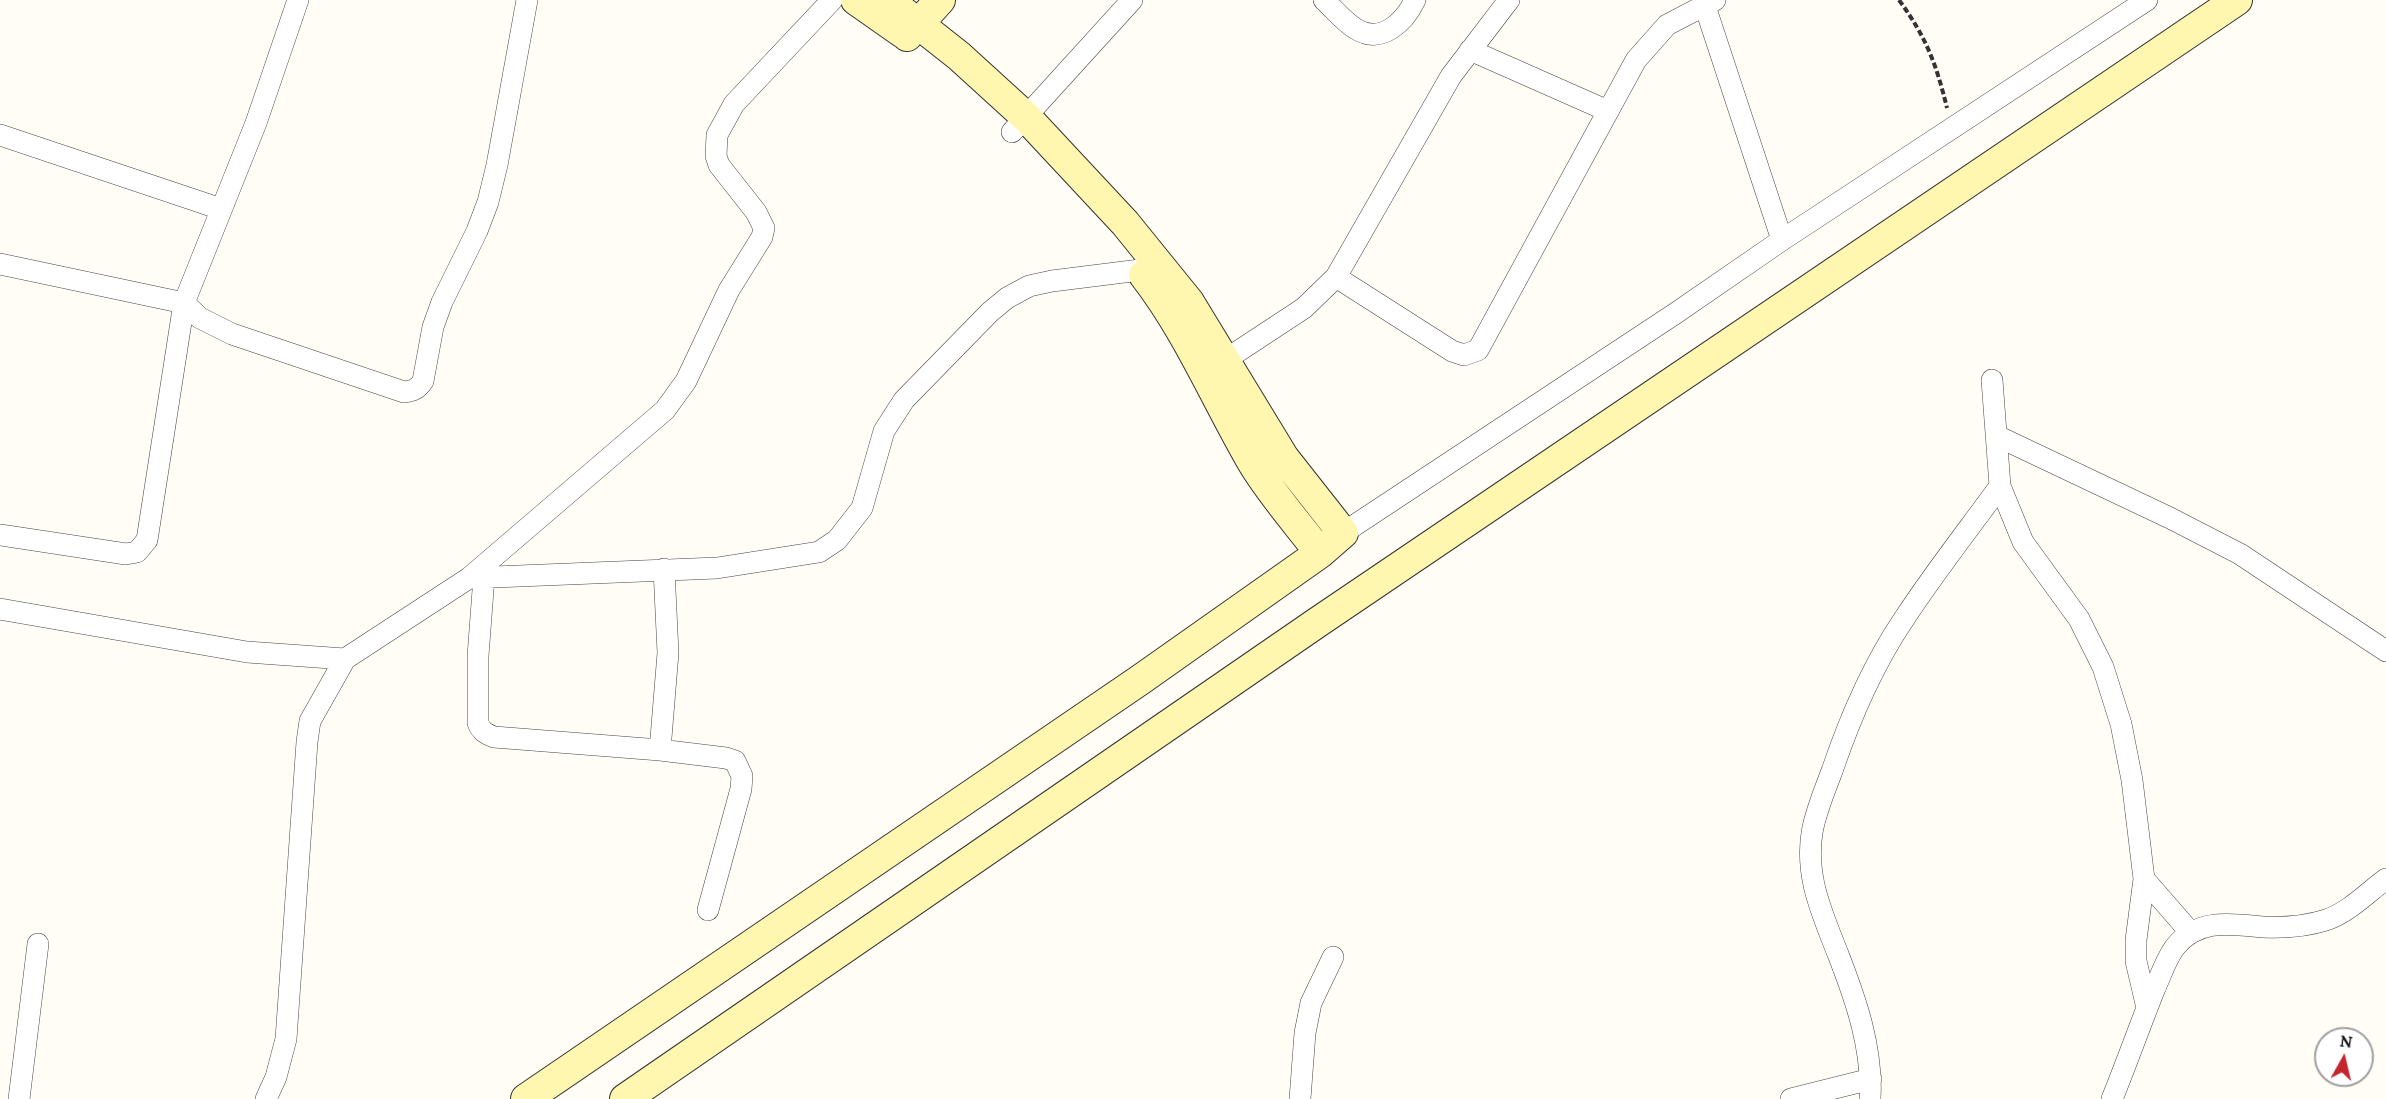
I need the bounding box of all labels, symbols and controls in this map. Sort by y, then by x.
north arrow [2314,1027,2374,1087]
text: N [2339,1030,2354,1052]

